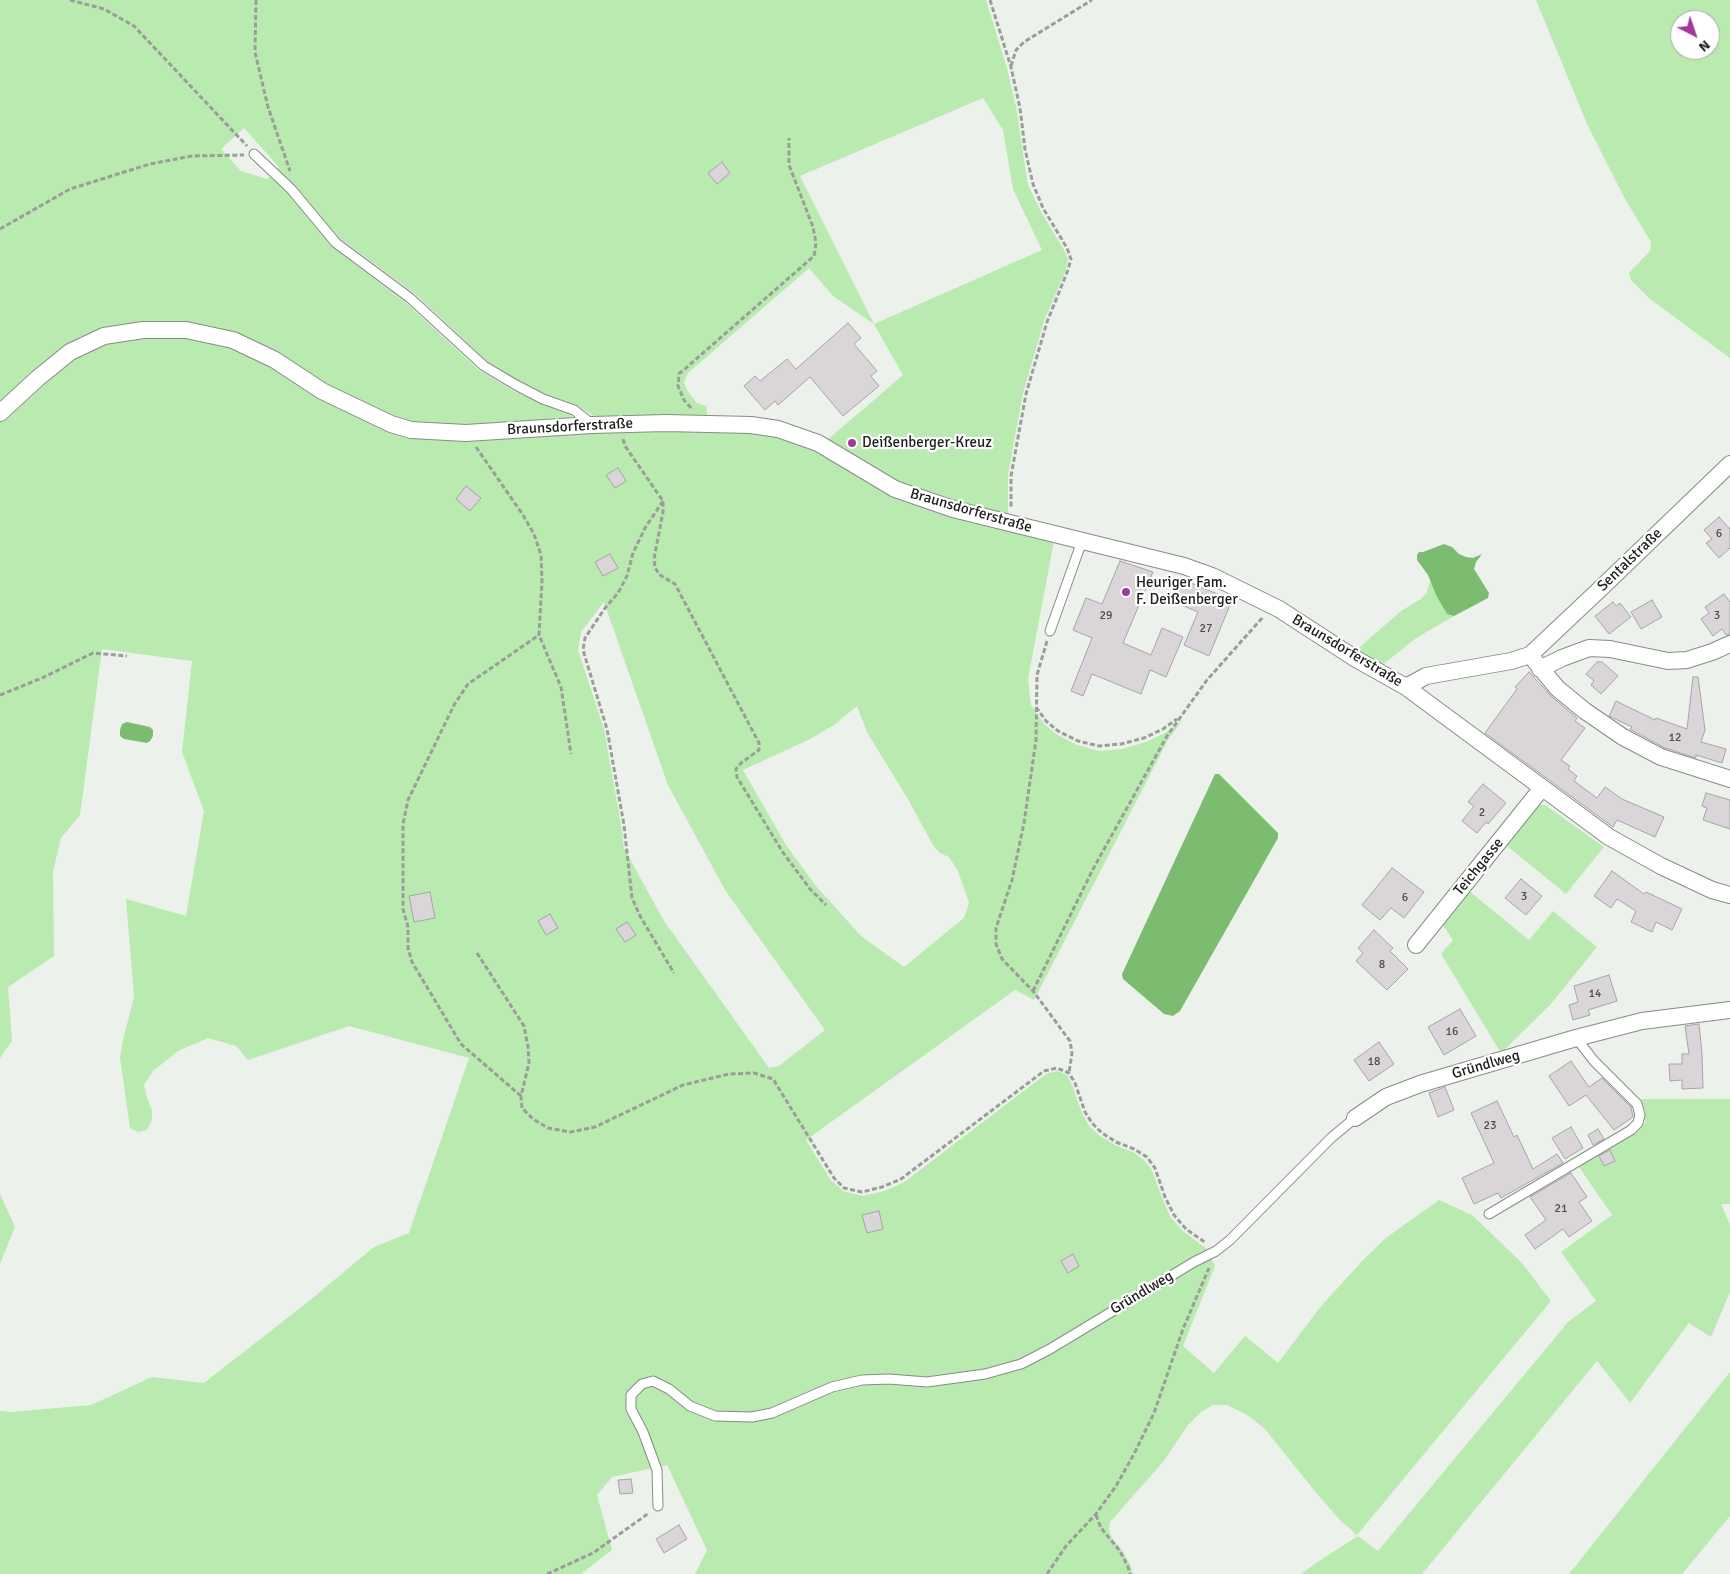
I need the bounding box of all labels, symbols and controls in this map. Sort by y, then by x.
north arrow [1670,10,1720,60]
text: N [1695,36,1714,56]
street label: Braunsdorferstraße [507,415,633,439]
place label: Deißenberger-Kreuz [862,434,992,452]
marker: Deißenberger-Kreuz [846,437,858,449]
street label: Braunsdorferstraße [908,485,1034,537]
street label: Sentalstraße [1594,525,1666,595]
house number: 6 [1716,527,1722,541]
place label: Heuriger Fam. F. Deißenberger [1136,574,1238,609]
marker: Heuriger Fam. F. Deißenberger [1120,586,1132,598]
house number: 29 [1100,609,1112,623]
house number: 3 [1714,609,1720,623]
street label: Braunsdorferstraße [1288,611,1406,691]
house number: 27 [1200,622,1212,636]
house number: 12 [1669,731,1681,745]
house number: 2 [1479,806,1485,820]
street label: Teichgasse [1450,834,1508,900]
house number: 3 [1521,890,1527,904]
house number: 6 [1402,891,1408,905]
house number: 8 [1379,958,1385,972]
house number: 14 [1589,987,1601,1001]
house number: 16 [1446,1025,1458,1039]
street label: Gründlweg [1450,1047,1522,1083]
house number: 18 [1368,1055,1380,1069]
house number: 23 [1484,1119,1496,1133]
house number: 21 [1555,1202,1567,1216]
street label: Gründlweg [1107,1267,1177,1319]

